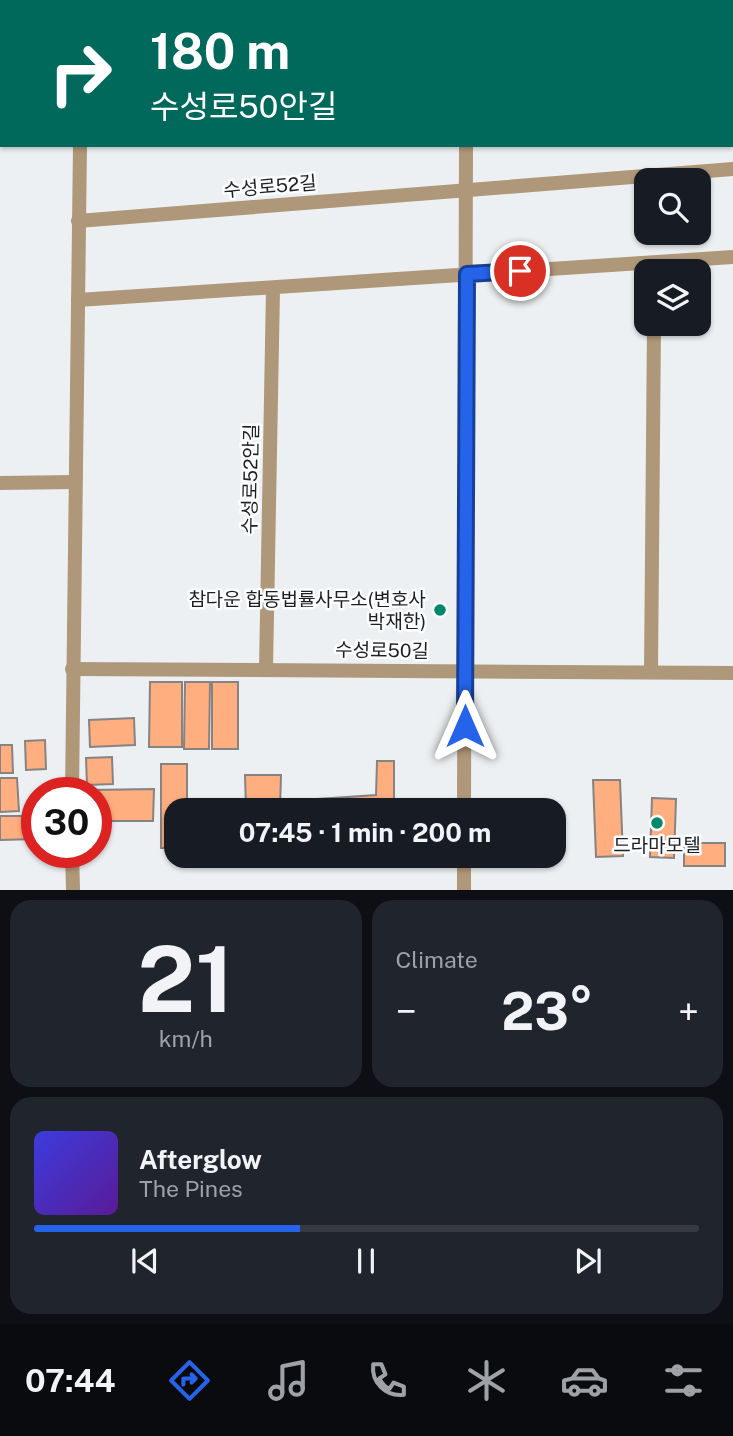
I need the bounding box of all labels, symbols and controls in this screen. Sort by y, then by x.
text: 180 m [150,22,290,80]
icon: right [35,28,126,119]
text: 수성로50안길 [150,88,337,125]
map controls [634,168,711,336]
button: search [634,168,711,245]
street label: 수성로52길 [223,171,317,201]
pin [490,241,550,301]
icon: arrive [501,252,539,290]
button: layers [634,259,711,336]
street label: 수성로52안길 [238,423,262,535]
place label: 참다운 합동법률사무소(변호사 박재한) [188,588,426,632]
marker: 참다운 합동법률사무소(변호사 박재한) [432,602,448,618]
street label: 수성로50길 [335,638,429,662]
position arrow [428,689,502,763]
speed limit sign: 30 [21,777,112,868]
marker: 드라마모텔 [649,815,665,831]
text: 07:45 · 1 min · 200 m [239,817,491,848]
place label: 드라마모텔 [613,834,701,856]
text: 21 [137,926,234,1032]
text: Climate [396,946,478,973]
text: 23° [501,981,593,1042]
text: − [396,989,417,1034]
text: + [678,989,699,1034]
text: km/h [159,1025,213,1052]
text: Afterglow [139,1144,262,1175]
text: The Pines [139,1175,243,1202]
icon: previous [126,1242,164,1280]
icon: pause [347,1242,385,1280]
icon: next [569,1242,607,1280]
icon: directions [165,1356,214,1405]
icon: music [264,1356,313,1405]
icon: phone [363,1356,412,1405]
icon: climate [462,1356,511,1405]
icon: car [560,1356,609,1405]
icon: filters [659,1356,708,1405]
text: 07:44 [25,1362,116,1399]

